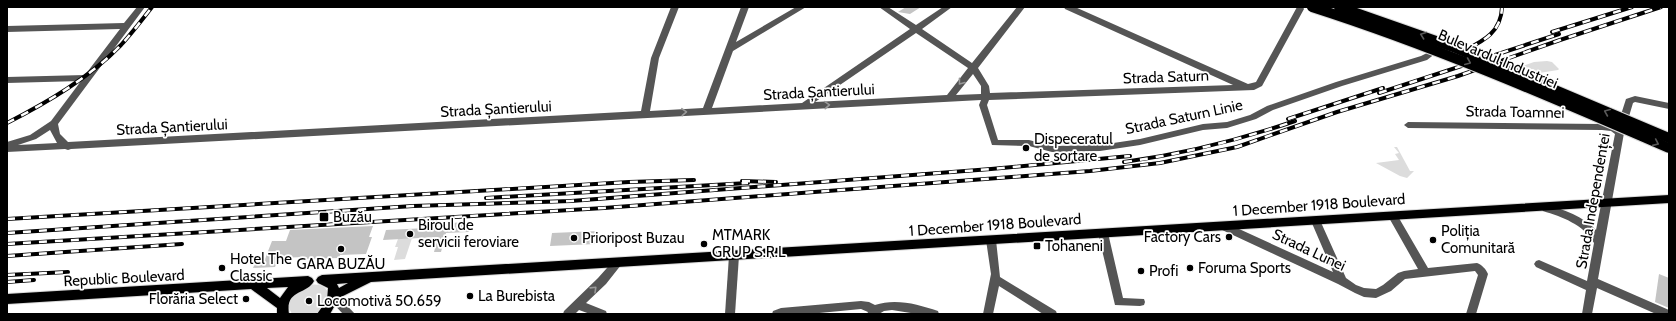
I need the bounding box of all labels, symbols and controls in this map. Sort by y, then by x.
street label: Bulevardul Industriei [1435,26,1561,92]
one-way arrow [1419,31,1426,40]
one-way arrow [1463,57,1471,65]
street label: Strada Saturn [1123,67,1209,87]
one-way arrow [959,78,966,85]
street label: Strada Șantierului [763,80,875,105]
street label: Strada Saturn Linie [1124,96,1245,138]
street label: Strada Șantierului [440,97,552,122]
one-way arrow [824,101,830,110]
street label: Strada Toamnei [1465,102,1565,122]
one-way arrow [681,108,687,117]
one-way arrow [1604,108,1611,116]
street label: Strada Șantierului [116,115,228,140]
place label: Dispeceratul de sortare [1034,130,1113,165]
street label: Strada Independenței [1572,132,1615,270]
one-way arrow [1652,138,1660,146]
marker: Dispeceratul de sortare [1021,143,1031,153]
street label: 1 December 1918 Boulevard [1232,190,1406,220]
place label: Buzău [333,208,372,226]
street label: 1 December 1918 Boulevard [908,210,1082,240]
marker: Buzău [318,211,330,223]
place label: Biroul de servicii feroviare [418,216,519,251]
place label: Poliția Comunitară [1441,222,1516,257]
street label: Strada Lunei [1269,225,1349,275]
place label: MTMARK GRUP S.R.L [712,226,786,261]
place label: Factory Cars [1144,228,1221,246]
marker: Biroul de servicii feroviare [405,229,415,239]
place label: Prioripost Buzau [582,229,685,247]
marker: Factory Cars [1224,232,1234,242]
marker: Prioripost Buzau [569,233,579,243]
marker: Poliția Comunitară [1428,235,1438,245]
place label: Tohaneni [1045,237,1103,255]
marker: MTMARK GRUP S.R.L [699,239,709,249]
marker: Tohaneni [1032,241,1042,251]
marker: GARA BUZĂU [336,244,346,254]
place label: Hotel The Classic [230,250,292,285]
place label: GARA BUZĂU [297,255,385,273]
place label: Foruma Sports [1198,259,1291,277]
place label: Profi [1149,262,1178,280]
marker: Hotel The Classic [217,263,227,273]
marker: Foruma Sports [1185,263,1195,273]
street label: Republic Boulevard [63,266,185,290]
marker: Profi [1136,266,1146,276]
one-way arrow [589,286,597,294]
place label: La Burebista [478,287,556,305]
place label: Florăria Select [149,290,238,308]
marker: La Burebista [465,291,475,301]
place label: Locomotivă 50.659 [317,292,442,310]
marker: Florăria Select [241,294,251,304]
marker: Locomotivă 50.659 [304,296,314,306]

